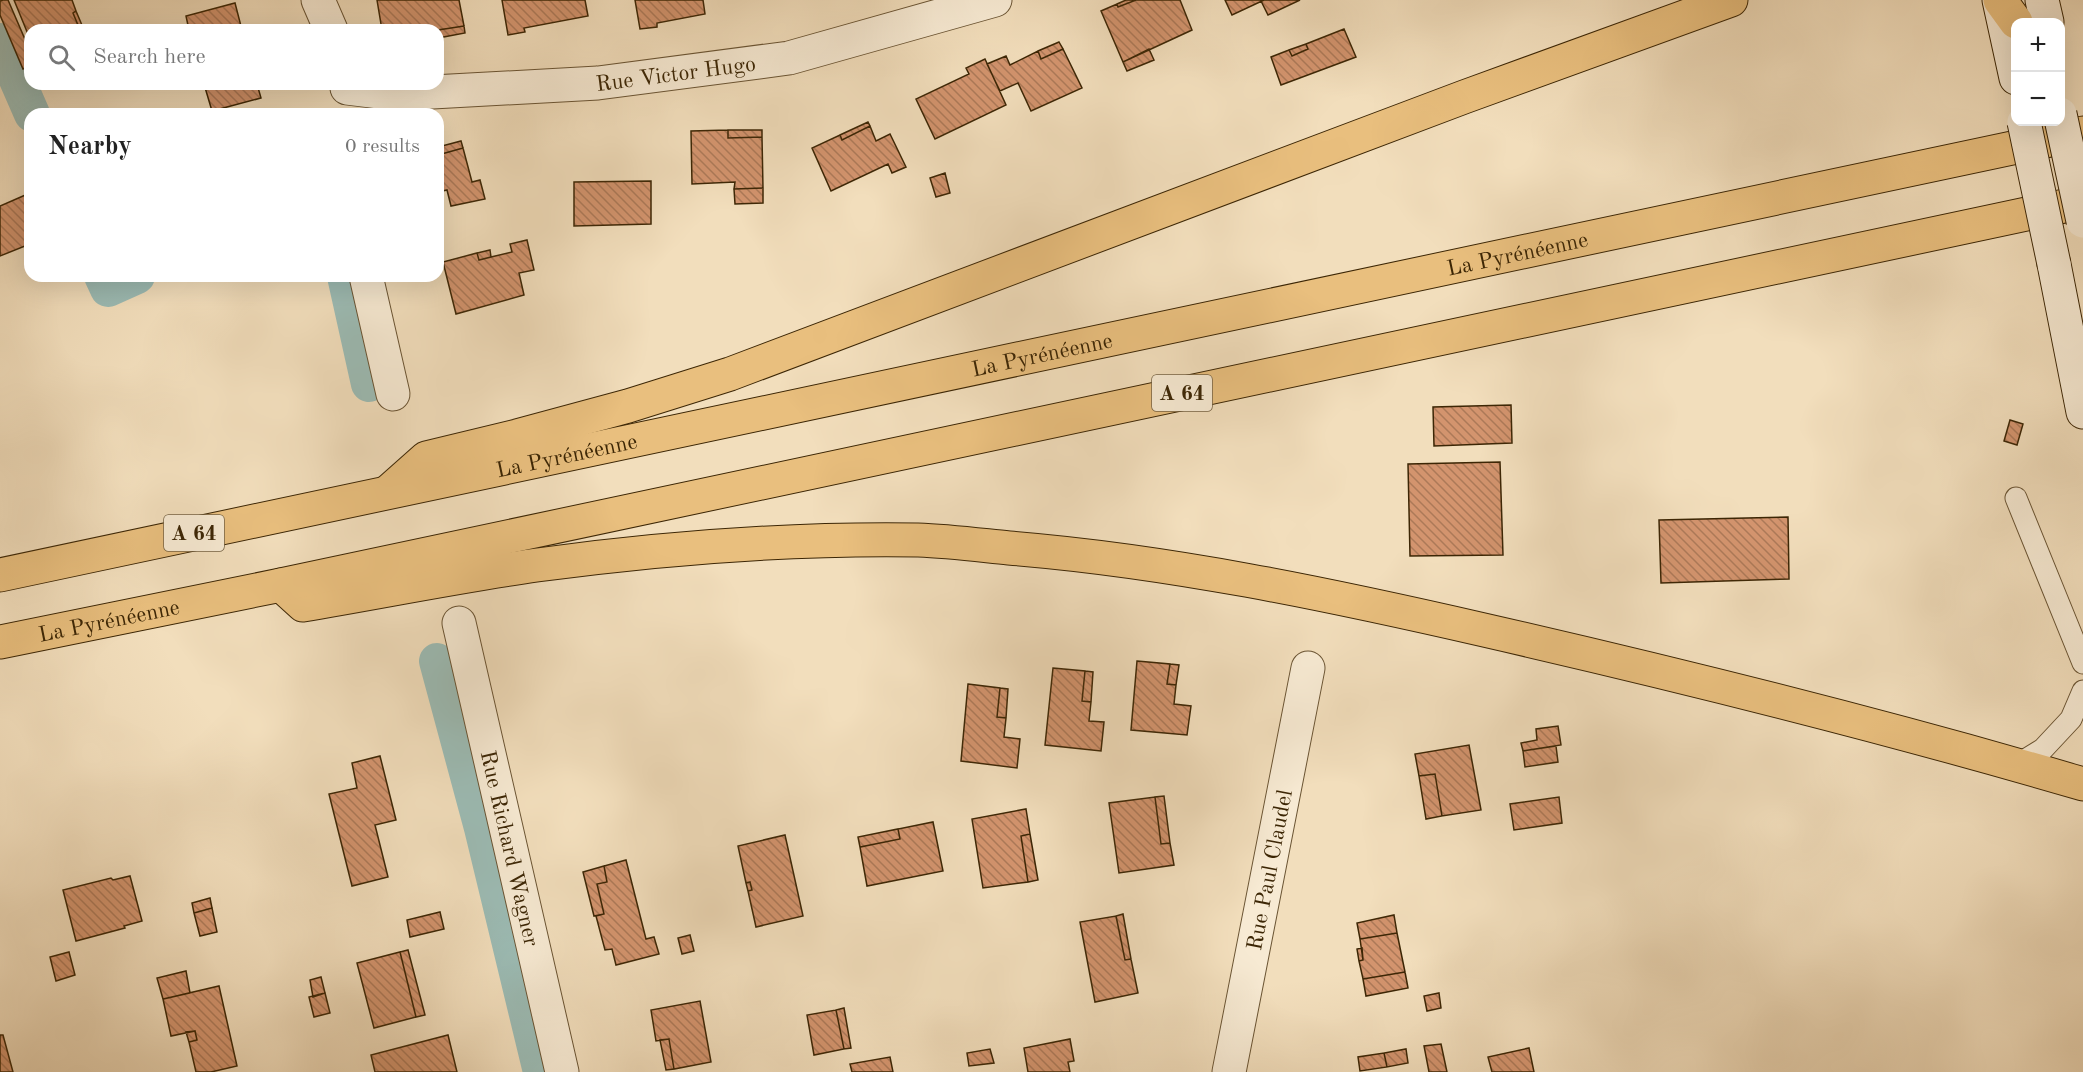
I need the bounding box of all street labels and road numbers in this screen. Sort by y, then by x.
street label: Rue Victor Hugo [595,53,757,96]
street label: La Pyrénéenne [1445,229,1590,281]
street label: La Pyrénéenne [970,330,1115,382]
road number: A 64 [1152,375,1212,411]
street label: La Pyrénéenne [494,431,639,482]
road number: A 64 [164,515,224,551]
street label: La Pyrénéenne [37,597,182,647]
street label: Rue Richard Wagner [476,749,542,949]
street label: Rue Paul Claudel [1244,788,1297,953]

